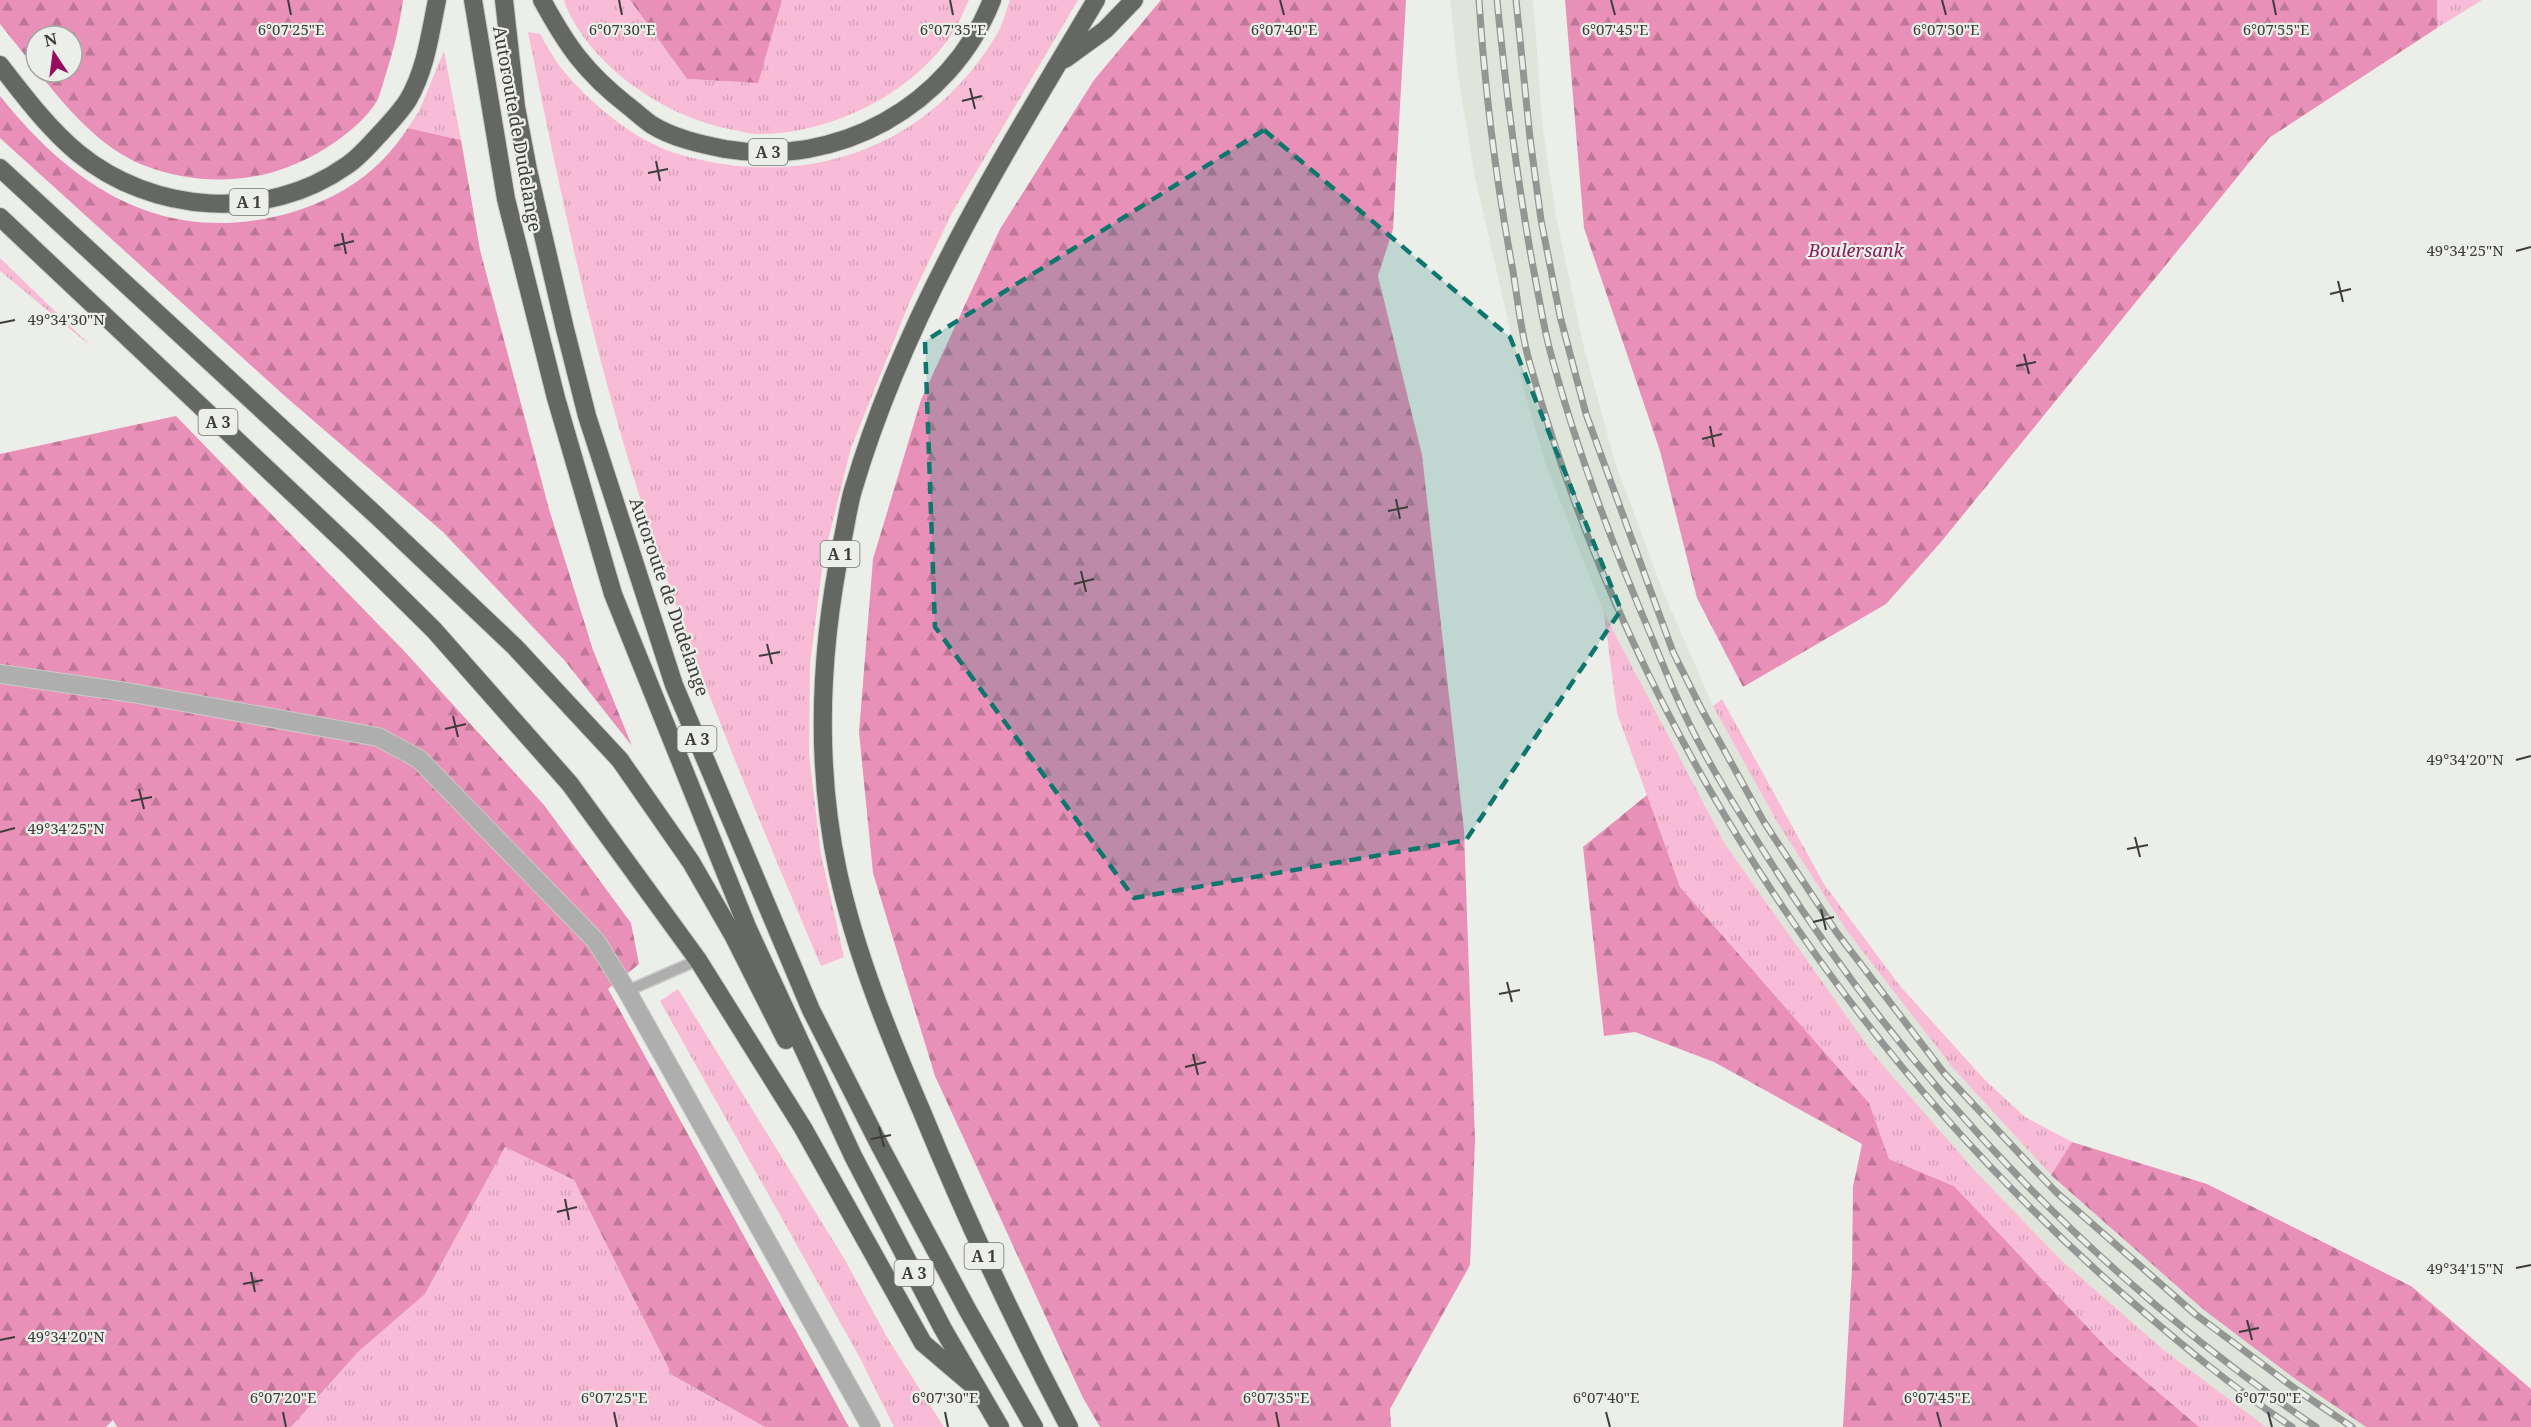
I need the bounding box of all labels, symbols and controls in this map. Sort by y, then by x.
text: 6°07'25"E [258,19,324,39]
text: 6°07'30"E [589,19,655,39]
text: 6°07'35"E [920,19,986,39]
text: 6°07'40"E [1251,19,1317,39]
text: 6°07'45"E [1582,19,1648,39]
text: 6°07'50"E [1913,19,1979,39]
text: 6°07'55"E [2243,19,2309,39]
north arrow [24,24,84,84]
street label: Autoroute de Dudelange [488,24,548,234]
text: N [42,27,60,52]
road number: A 3 [748,139,788,165]
road number: A 1 [230,189,268,215]
park label: Boulersank [1807,238,1904,262]
text: 49°34'25"N [2426,240,2504,260]
text: 49°34'30"N [27,309,105,329]
road number: A 3 [198,409,238,435]
street label: Autoroute de Dudelange [625,494,715,699]
road number: A 1 [820,541,860,567]
road number: A 3 [678,726,716,752]
text: 49°34'20"N [2426,749,2504,769]
text: 49°34'25"N [27,818,105,838]
road number: A 1 [964,1243,1004,1269]
text: 49°34'15"N [2426,1258,2504,1278]
road number: A 3 [894,1260,934,1286]
text: 49°34'20"N [27,1326,105,1346]
text: 6°07'20"E [250,1387,316,1407]
text: 6°07'25"E [581,1387,647,1407]
text: 6°07'30"E [912,1387,978,1407]
text: 6°07'35"E [1243,1387,1309,1407]
text: 6°07'40"E [1573,1387,1639,1407]
text: 6°07'45"E [1904,1387,1970,1407]
text: 6°07'50"E [2235,1387,2301,1407]

